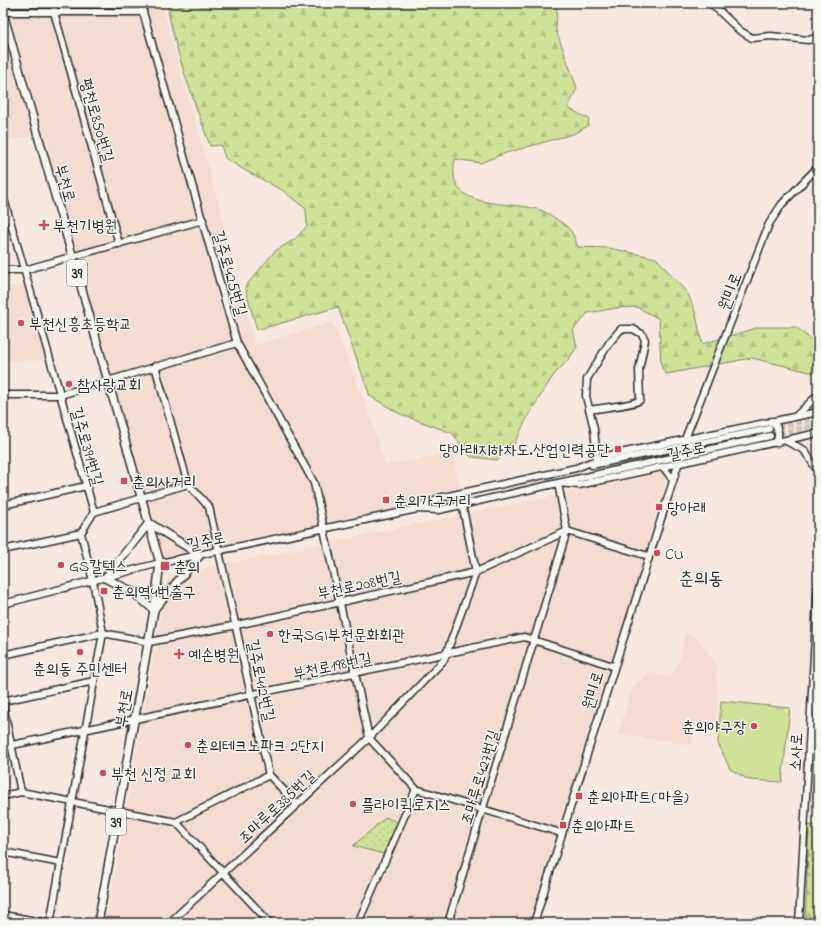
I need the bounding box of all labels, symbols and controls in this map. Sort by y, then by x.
street label: 평천로850번길 [73,76,120,166]
street label: 부천로 [47,162,81,205]
place label: 부천기병원 [53,215,117,239]
marker: 부천기병원 [38,219,50,231]
street label: 길주로425번길 [205,228,253,319]
road number: 39 [67,260,87,286]
street label: 원미로 [713,269,749,314]
place label: 부천신흥초등학교 [29,313,132,337]
marker: 부천신흥초등학교 [16,318,26,328]
place label: 참사랑교회 [77,374,141,398]
marker: 참사랑교회 [64,379,74,389]
street label: 길주로391번길 [63,404,109,489]
street label: 길주로 [665,436,708,468]
place label: 당아래지하차도.산업인력공단 [439,439,610,463]
marker: 당아래지하차도.산업인력공단 [613,444,623,454]
place label: 춘의사거리 [132,471,196,495]
marker: 춘의사거리 [119,476,129,486]
place label: 춘의가구거리 [394,490,471,514]
marker: 춘의가구거리 [381,495,391,505]
place label: 당아래 [667,497,706,521]
marker: 당아래 [654,502,664,512]
street label: 길주로 [185,526,228,558]
place label: CU [665,543,684,567]
marker: CU [652,548,662,558]
place label: GS칼텍스 [69,555,128,579]
place label: 춘의 [174,556,200,580]
marker: GS칼텍스 [56,560,66,570]
marker: 춘의 [159,560,171,572]
street label: 부천로208번길 [315,565,404,607]
district label: 춘의동 [679,567,723,593]
place label: 춘의역4번출구 [112,581,196,605]
marker: 춘의역4번출구 [99,586,109,596]
place label: 한국SGI부천문화회관 [278,624,405,648]
marker: 한국SGI부천문화회관 [265,629,275,639]
street label: 길주로412번길 [240,637,281,724]
place label: 예손병원 [188,644,240,668]
marker: 춘의동 주민센터 [75,647,85,657]
street label: 부천로198번길 [291,647,374,687]
marker: 예손병원 [173,648,185,660]
place label: 춘의동 주민센터 [33,658,127,682]
street label: 원미로 [577,669,611,713]
street label: 부천로 [110,687,140,729]
place label: 춘의야구장 [682,716,746,740]
marker: 춘의야구장 [749,721,759,731]
street label: 조마루로427번길 [455,727,507,828]
street label: 소사로 [784,732,810,772]
place label: 춘의테크노파크 2단지 [196,735,324,759]
marker: 춘의테크노파크 2단지 [183,740,193,750]
place label: 부천 신정 교회 [111,763,196,787]
street label: 조마루로385번길 [233,765,322,850]
marker: 부천 신정 교회 [98,768,108,778]
place label: 춘의아파트(마을) [587,786,689,810]
marker: 춘의아파트(마을) [574,791,584,801]
place label: 플라이퀵로지스 [361,794,451,818]
marker: 플라이퀵로지스 [348,799,358,809]
road number: 39 [106,809,126,835]
place label: 춘의아파트 [571,815,635,839]
marker: 춘의아파트 [558,820,568,830]

